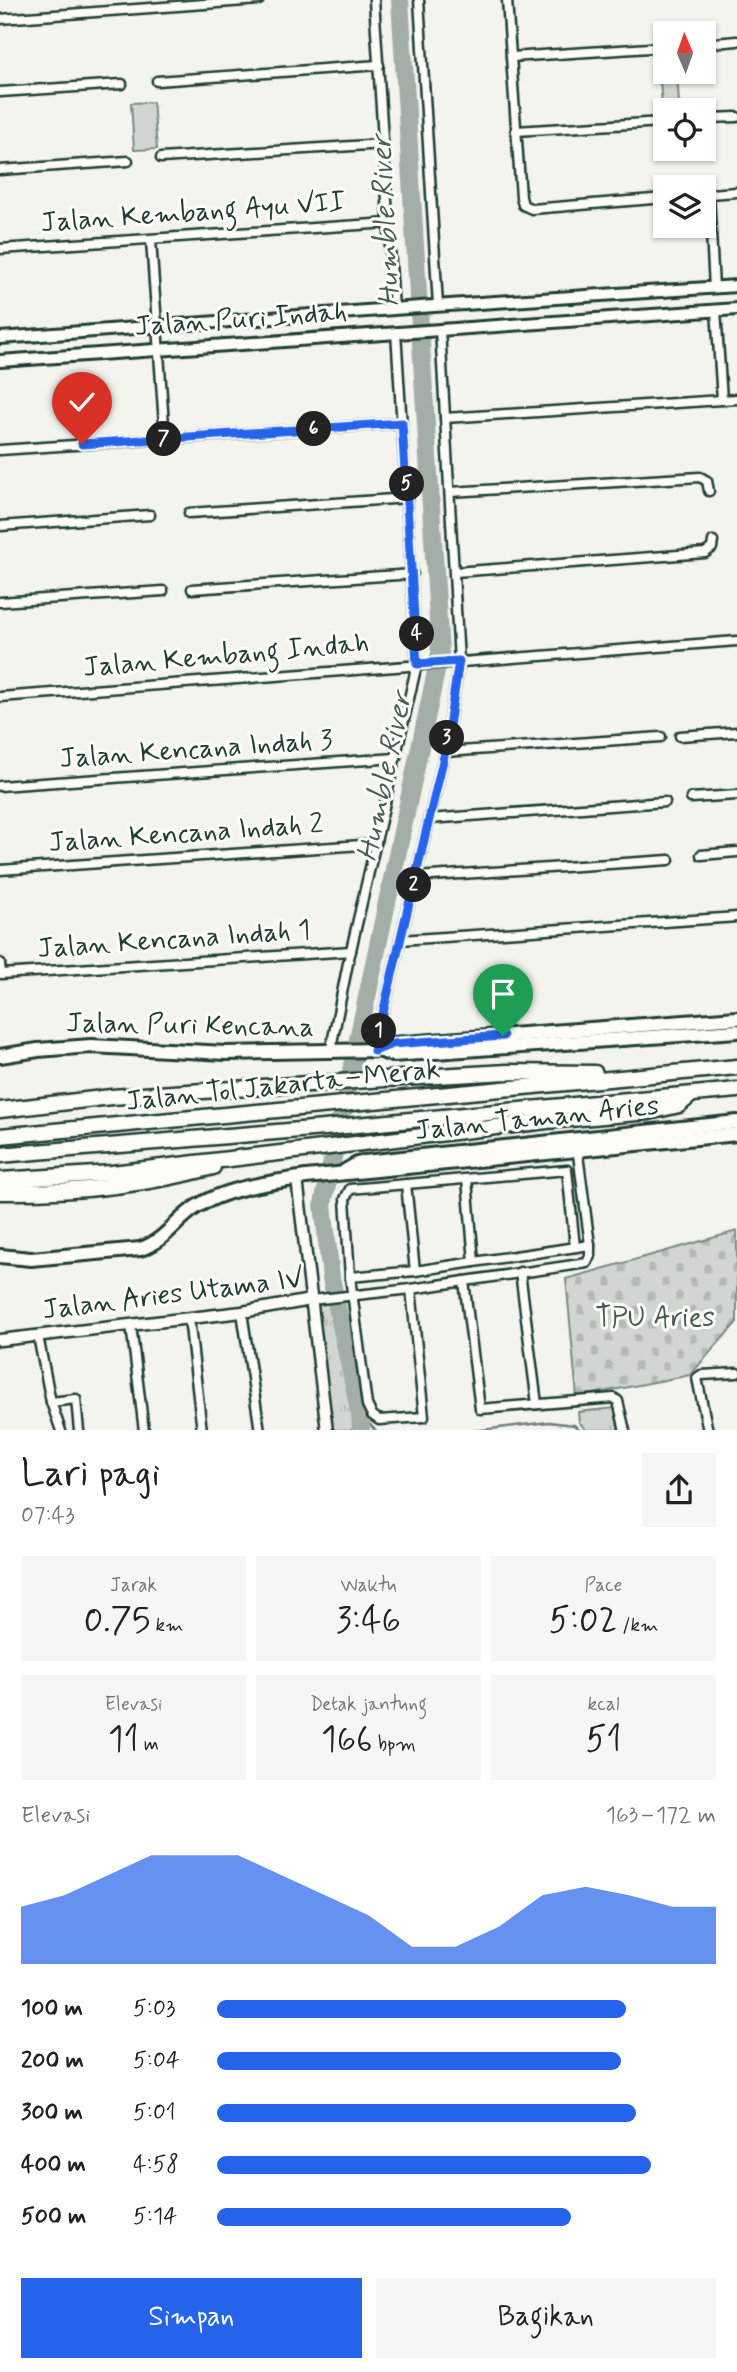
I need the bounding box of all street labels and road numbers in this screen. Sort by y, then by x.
street label: Jalan Kembang Ayu VII [39,184,347,245]
street label: Jalan Puri Indah [134,294,348,346]
street label: Jalan Kembang Indah [82,625,371,690]
street label: Jalan Kencana Indah 3 [58,722,334,778]
street label: Jalan Kencana Indah 2 [48,806,325,862]
street label: Jalan Kencana Indah 1 [36,912,312,968]
street label: Jalan Puri Kencana [66,1005,314,1047]
street label: Jalan Tol Jakarta–Merak [124,1051,442,1121]
street label: Jalan Taman Aries [413,1088,661,1150]
street label: Jalan Aries Utama IV [40,1261,306,1329]

